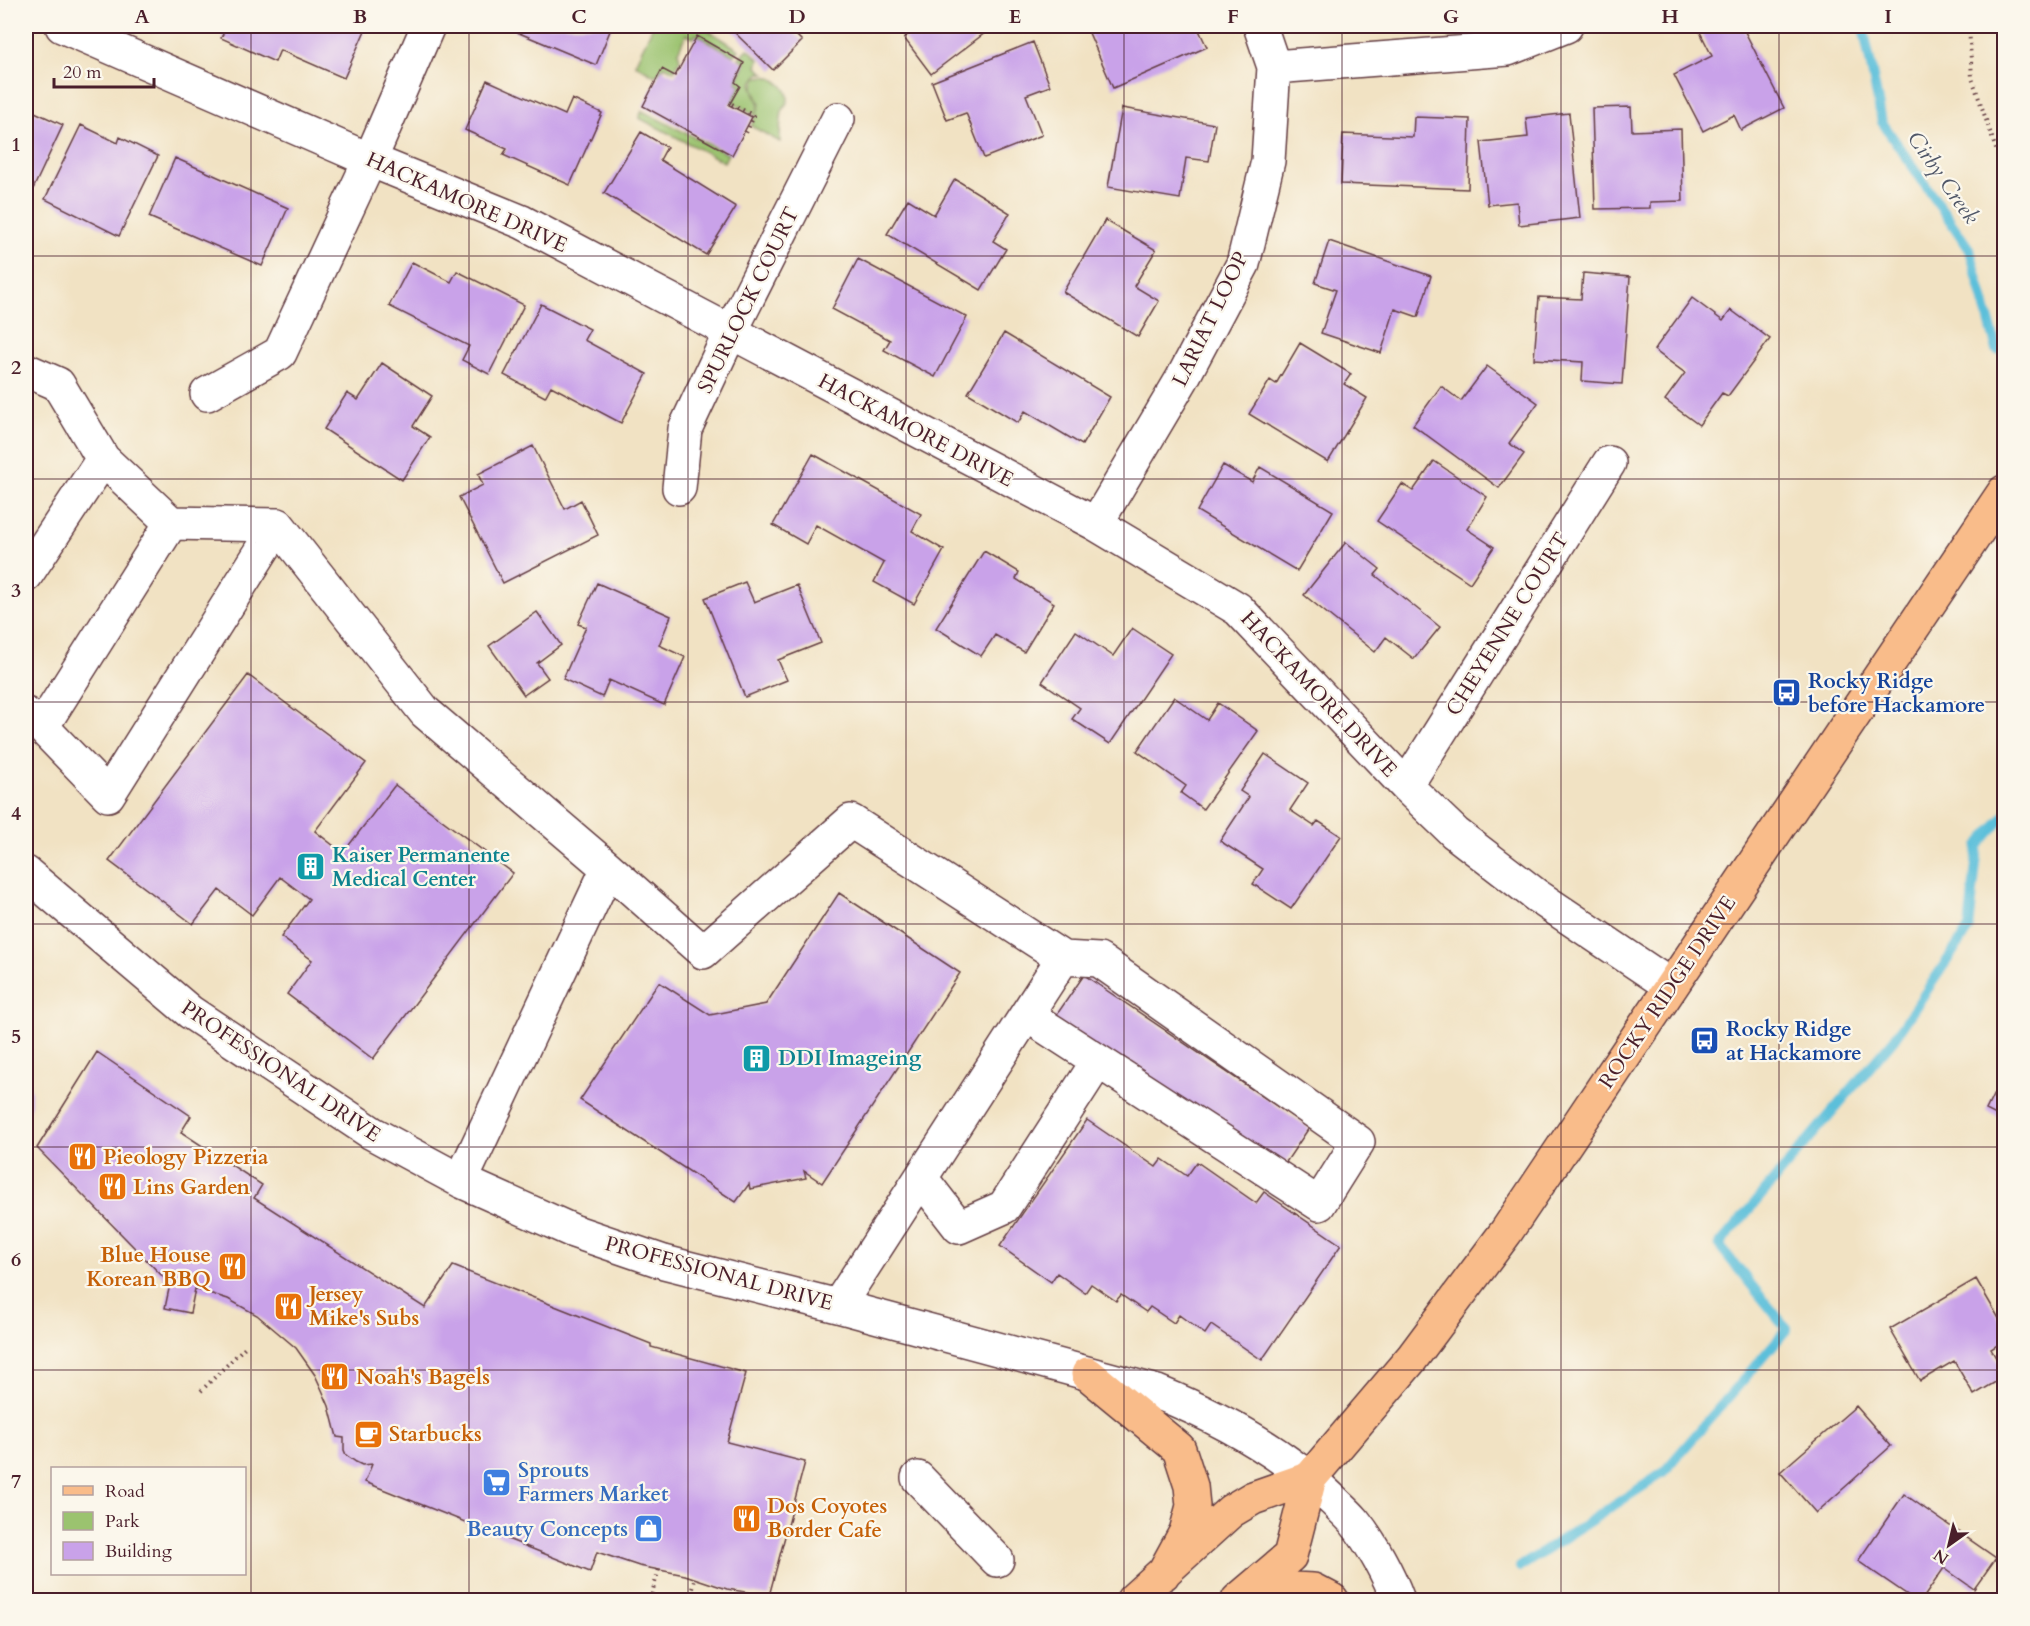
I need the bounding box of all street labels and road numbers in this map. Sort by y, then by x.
street label: HACKAMORE DRIVE [362,145,572,260]
street label: SPURLOCK COURT [691,202,806,398]
street label: LARIAT LOOP [1165,247,1256,392]
street label: HACKAMORE DRIVE [813,367,1019,494]
street label: CHEYENNE COURT [1439,527,1576,721]
street label: HACKAMORE DRIVE [1234,605,1403,784]
street label: ROCKY RIDGE DRIVE [1592,890,1743,1094]
street label: PROFESSIONAL DRIVE [175,994,386,1149]
street label: PROFESSIONAL DRIVE [602,1229,836,1318]

